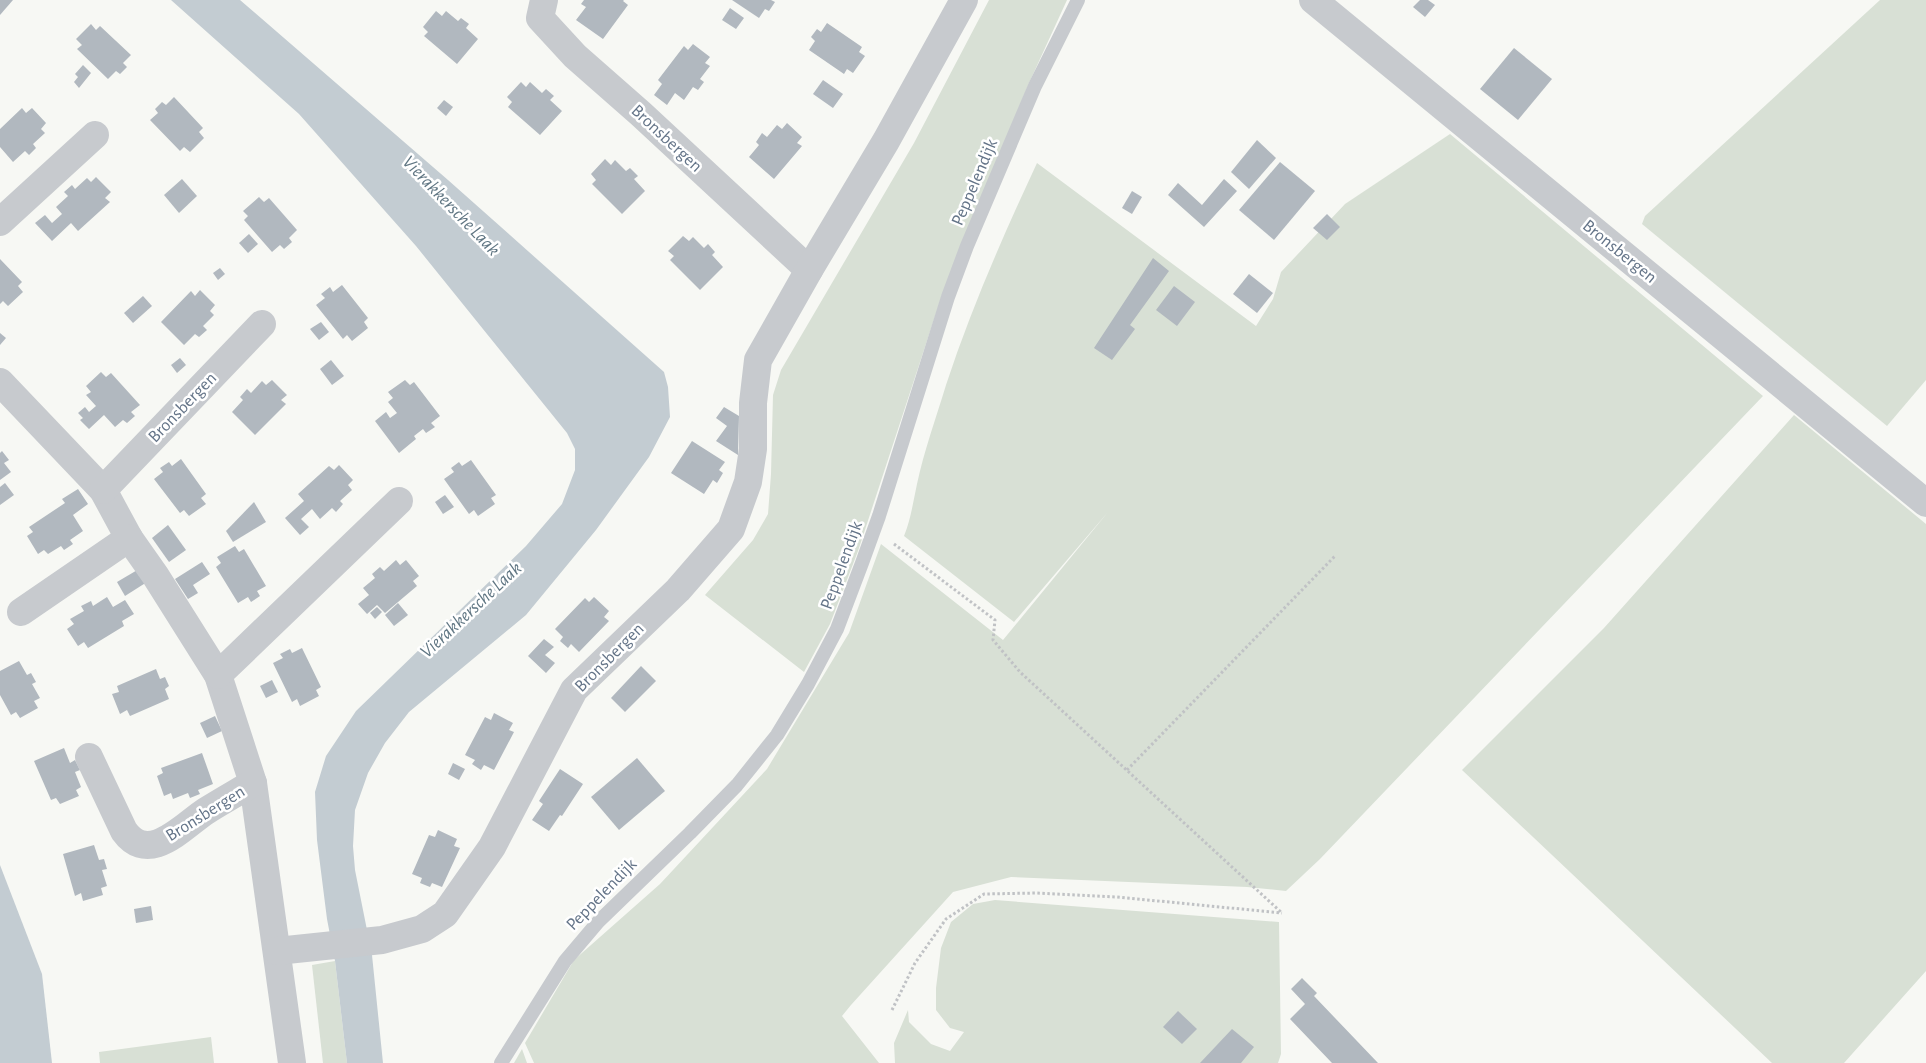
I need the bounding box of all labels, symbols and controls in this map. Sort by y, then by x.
street label: Bronsbergen [627,102,705,176]
street label: Peppelendijk [949,136,1002,228]
water label: Vierakkersche Laak [399,152,503,260]
street label: Bronsbergen [1579,217,1660,287]
street label: Bronsbergen [145,369,220,446]
street label: Peppelendijk [818,518,866,612]
water label: Vierakkersche Laak [417,558,525,662]
street label: Bronsbergen [572,620,648,696]
street label: Bronsbergen [163,782,248,845]
street label: Peppelendijk [563,855,641,934]

